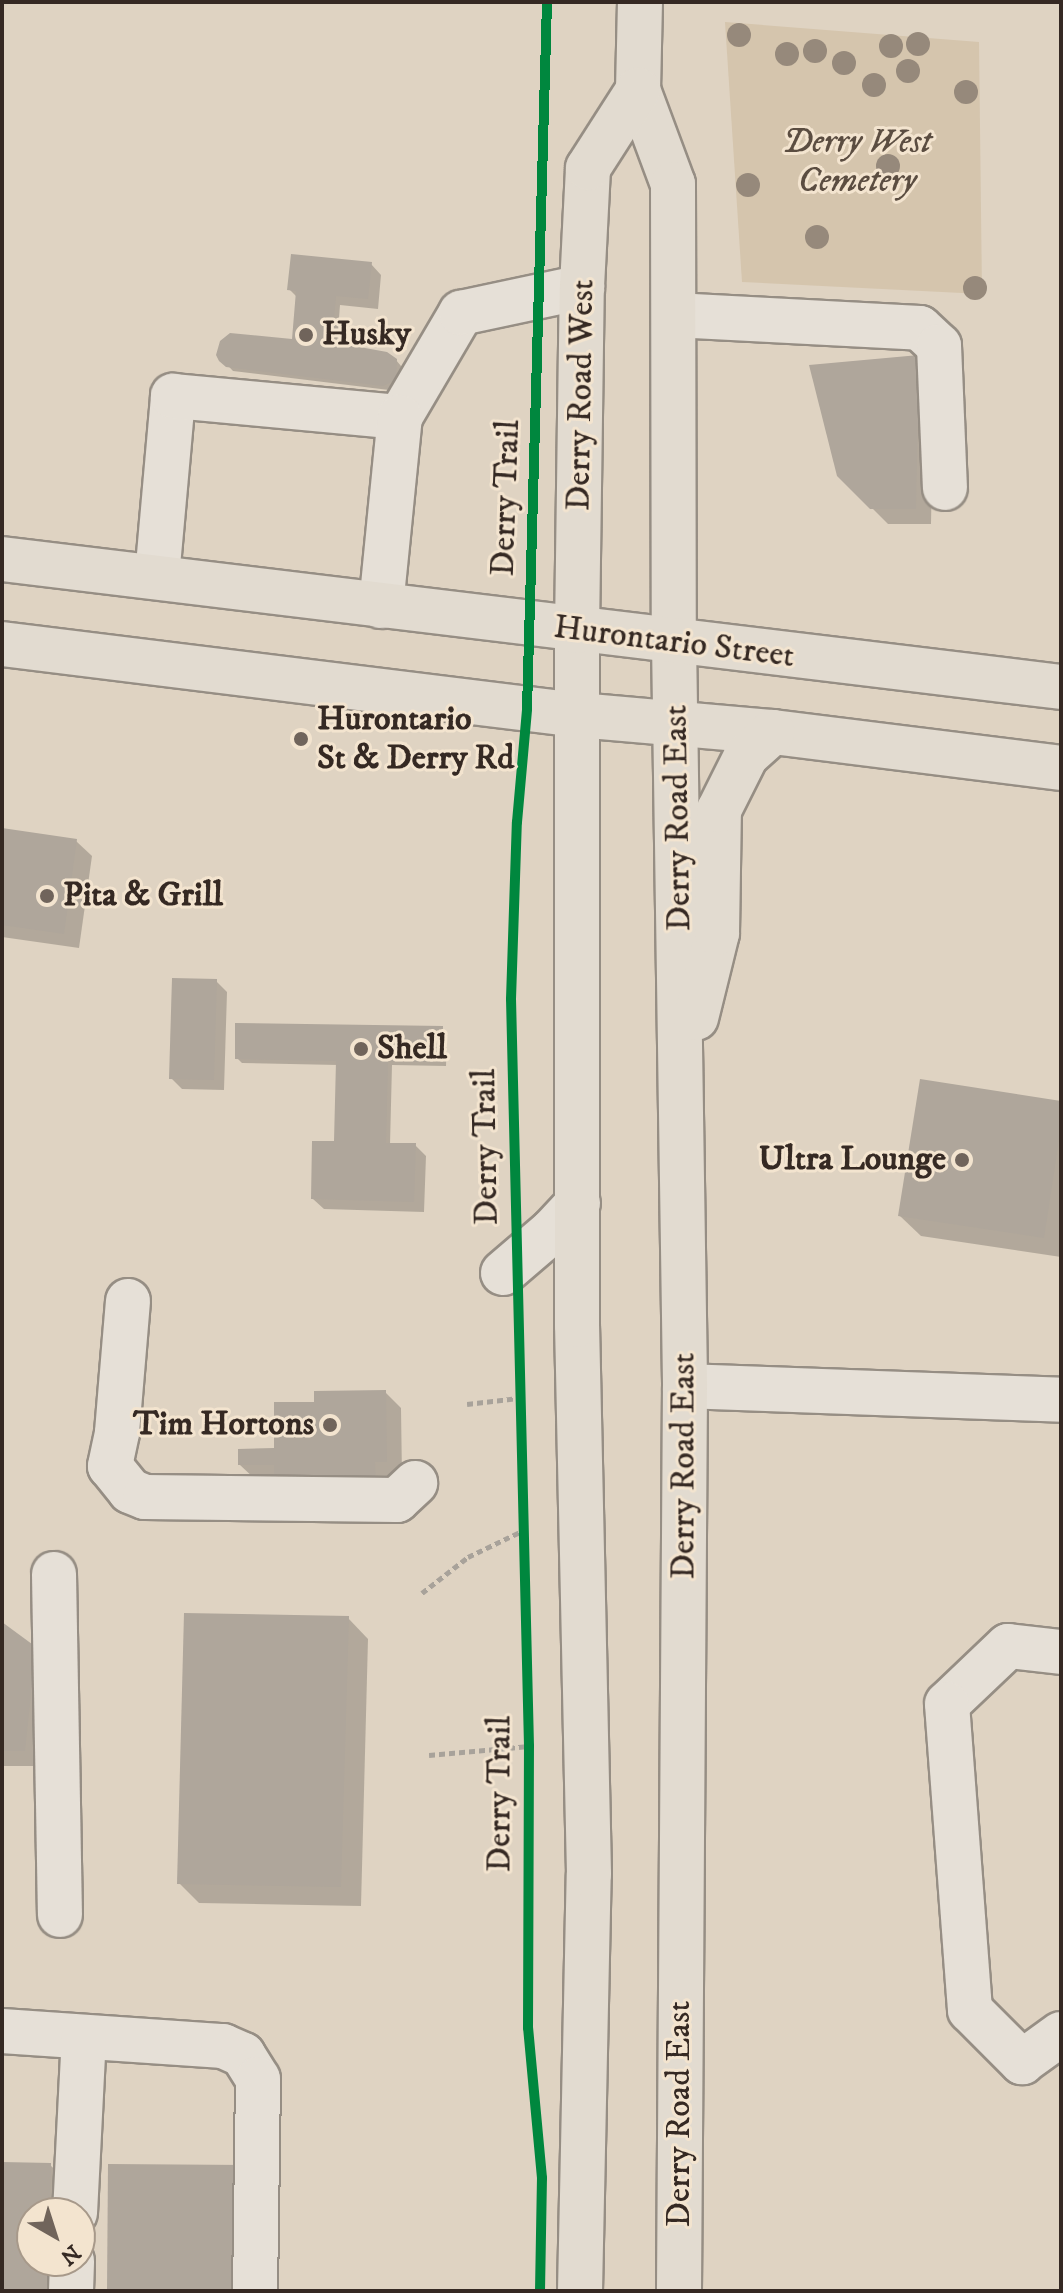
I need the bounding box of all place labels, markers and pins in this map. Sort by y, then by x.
place label: Husky [322,315,411,355]
marker: Husky [297,326,315,344]
place label: Hurontario St & Derry Rd [317,699,514,778]
marker: Hurontario St & Derry Rd [292,730,310,748]
place label: Pita & Grill [63,876,223,916]
marker: Pita & Grill [38,887,56,905]
place label: Shell [377,1029,447,1069]
marker: Shell [352,1040,370,1058]
place label: Ultra Lounge [758,1140,946,1180]
marker: Ultra Lounge [953,1151,971,1169]
place label: Tim Hortons [133,1405,314,1445]
marker: Tim Hortons [321,1416,339,1434]

